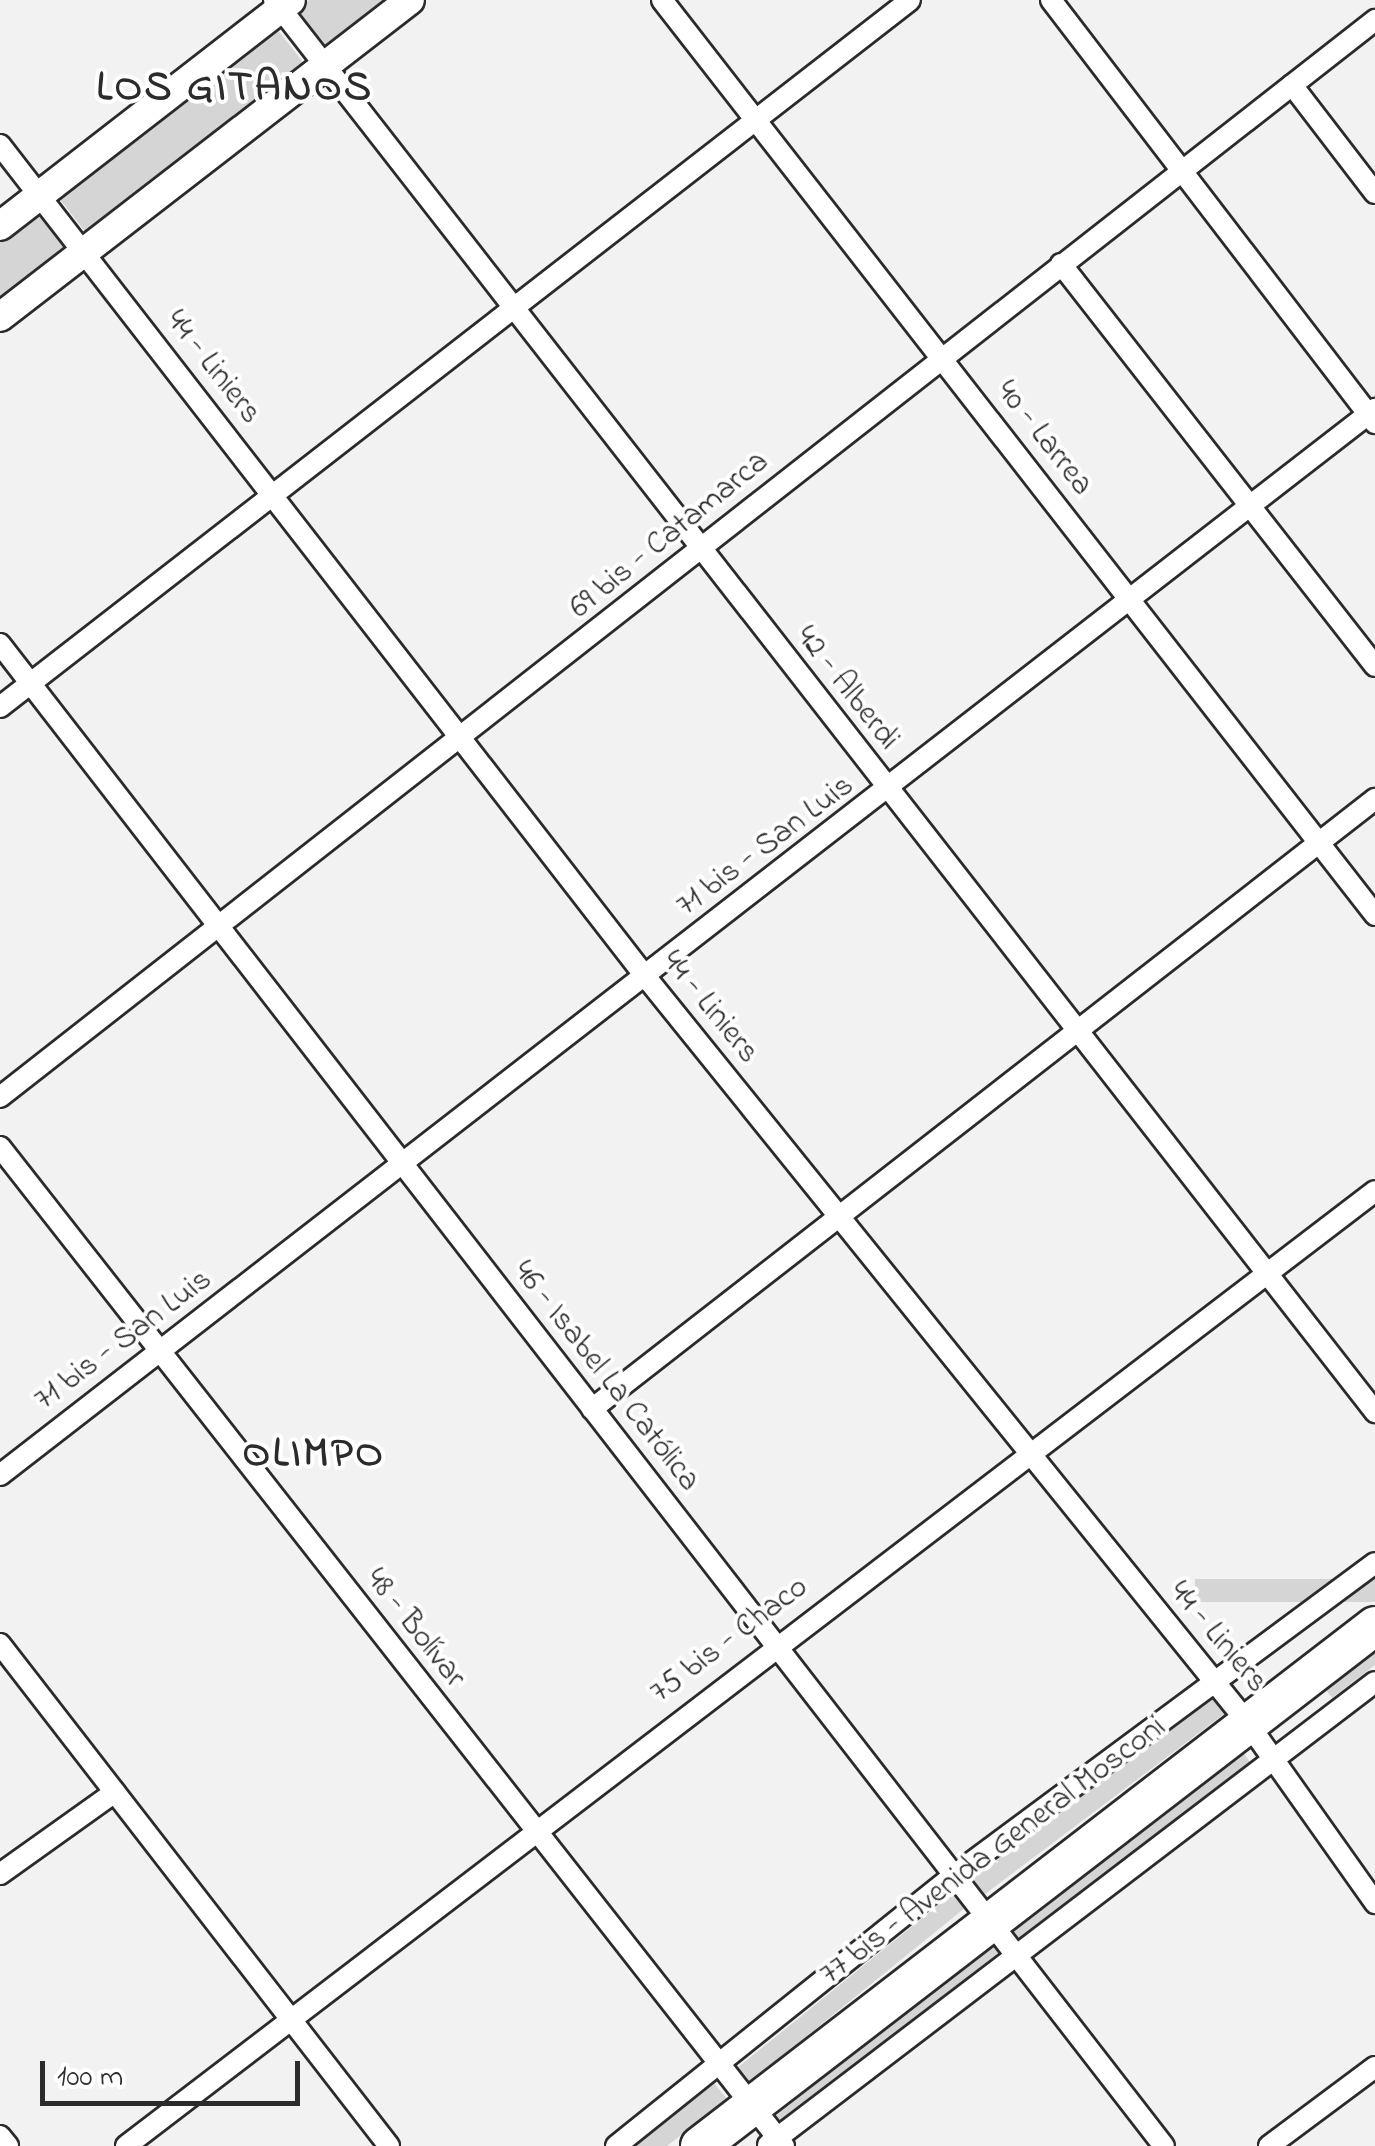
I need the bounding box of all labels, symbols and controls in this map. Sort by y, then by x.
district label: LOS GITANOS [96,64,374,114]
street label: 44 - Liniers [156,303,268,433]
street label: 40 - Larrea [986,374,1100,504]
street label: 69 bis - Catamarca [563,444,777,628]
street label: 42 - Alberdi [786,619,906,759]
street label: 71 bis - San Luis [670,768,862,926]
street label: 44 - Liniers [652,944,766,1072]
street label: 46 - Isabel La Católica [503,1254,707,1500]
street label: 71 bis - San Luis [28,1262,220,1420]
district label: OLIMPO [243,1430,385,1480]
street label: 48 - Bolívar [355,1562,473,1696]
street label: 75 bis - Chaco [644,1569,816,1713]
street label: 44 - Liniers [1159,1574,1275,1702]
street label: 77 bis - Avenida General Mosconi [813,1709,1175,1995]
scale bar [45,2041,305,2103]
text: 100 m [57,2056,123,2100]

